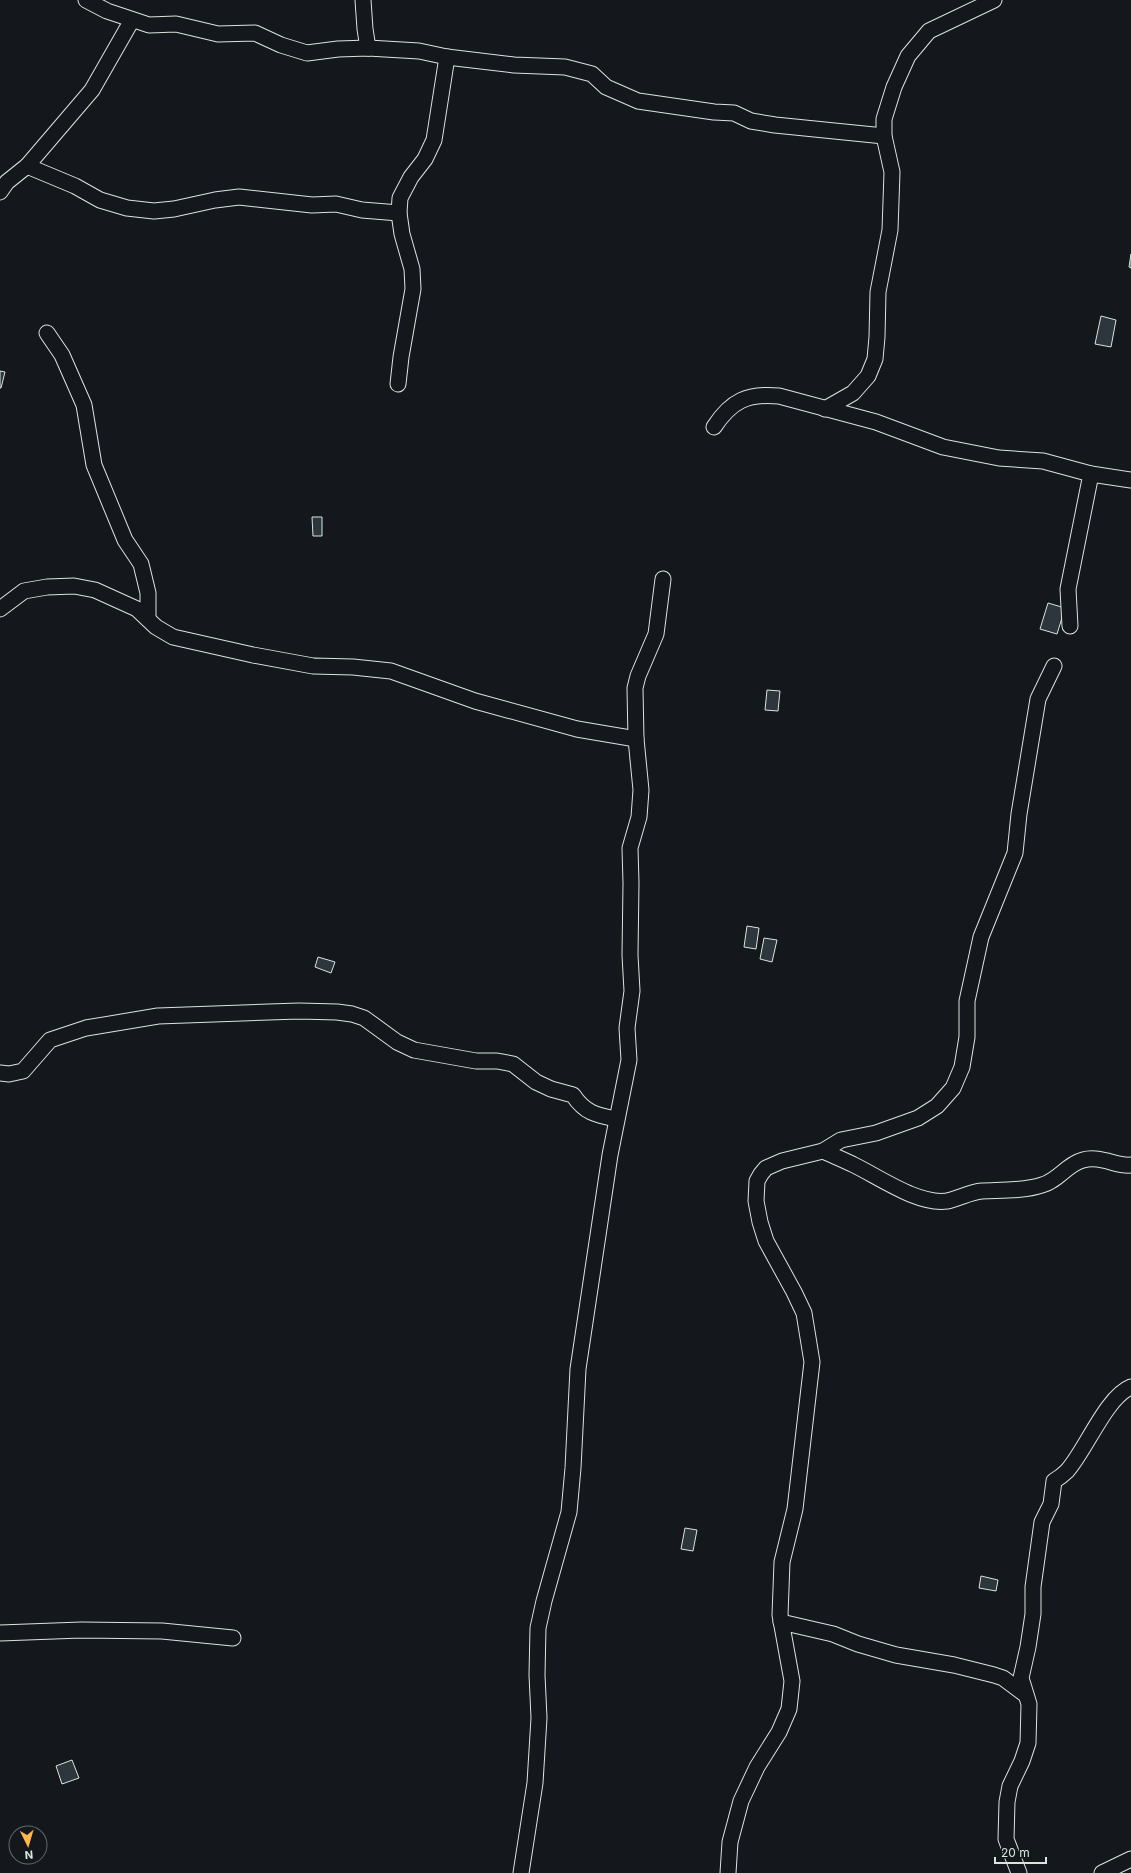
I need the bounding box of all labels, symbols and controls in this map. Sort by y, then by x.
north arrow [8,1825,48,1865]
scale bar [995,1839,1046,1865]
text: 20 m [1001,1845,1030,1860]
text: N [24,1848,34,1862]

